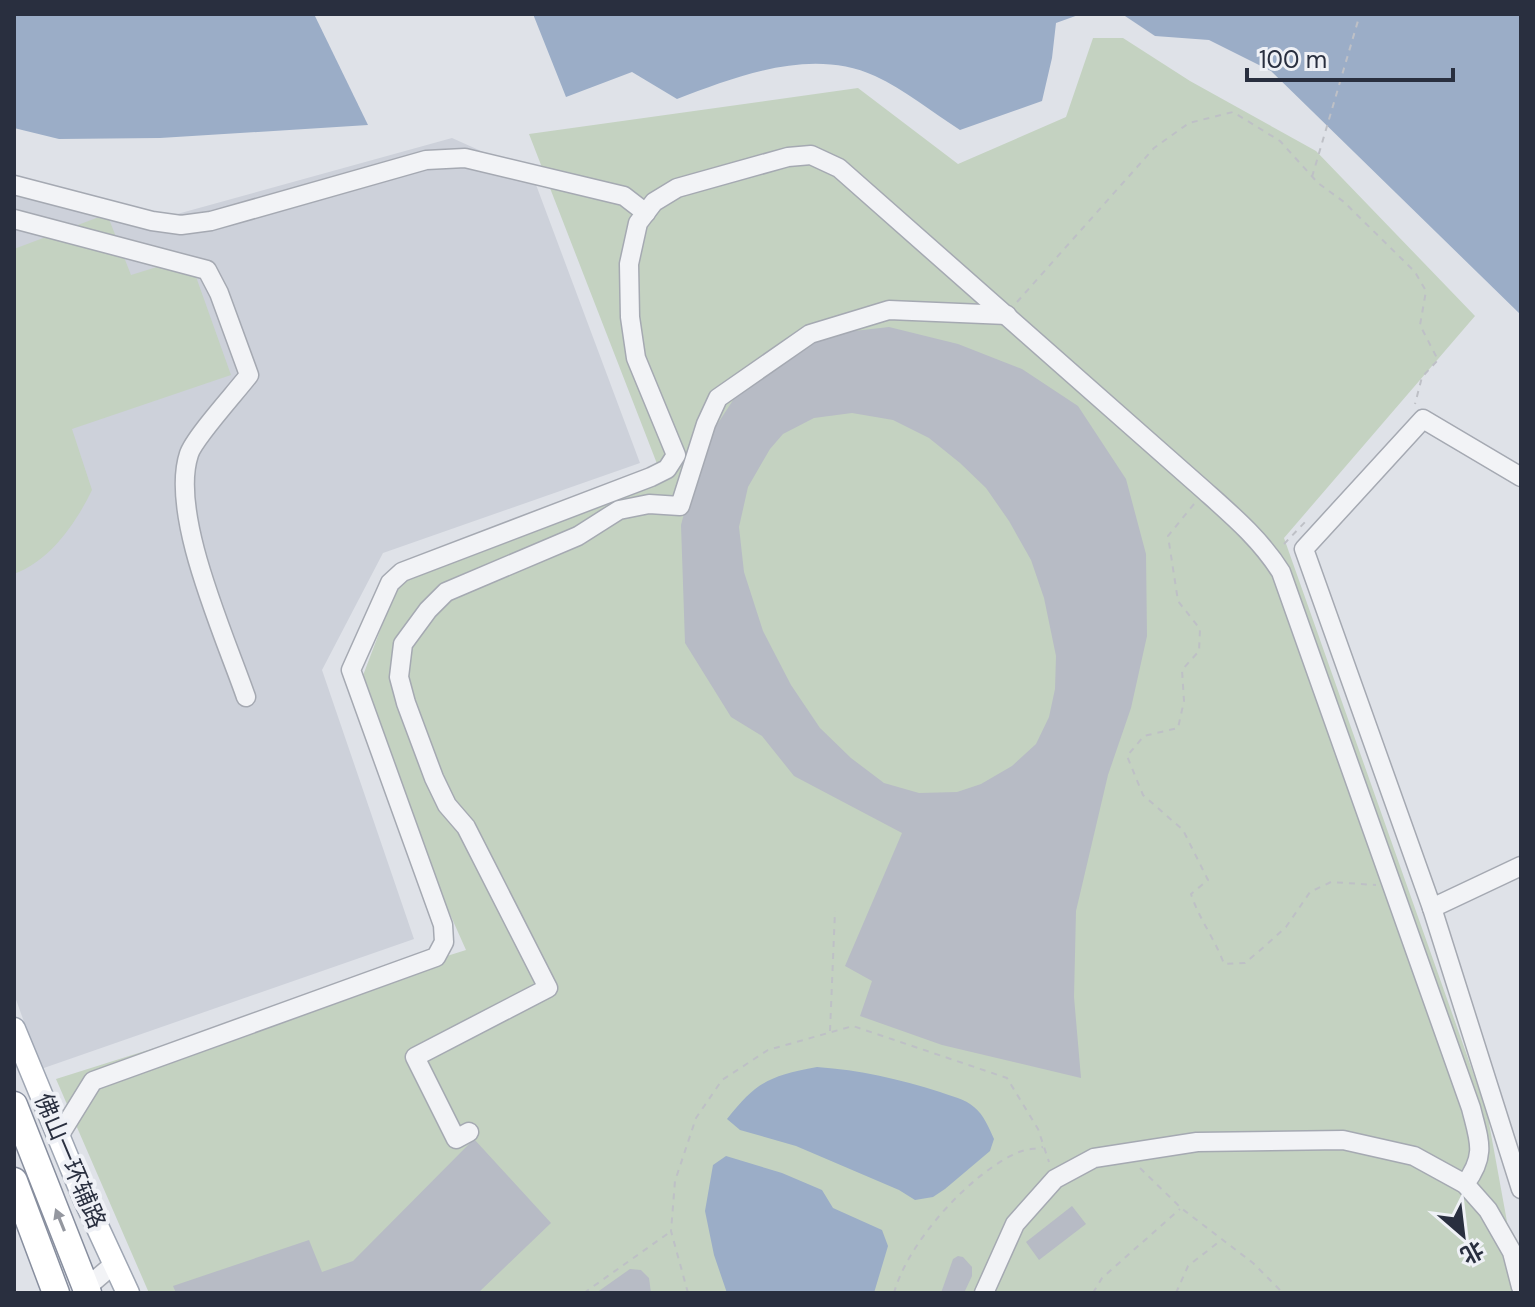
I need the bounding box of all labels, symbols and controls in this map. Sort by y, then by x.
scale bar [1247,32,1453,82]
text: 100 m [1259,44,1327,75]
street label: 佛山一环辅路 [28,1088,113,1233]
north arrow [1423,1195,1503,1275]
one-way arrow [53,1208,66,1232]
text: 北 [1456,1234,1489,1270]

